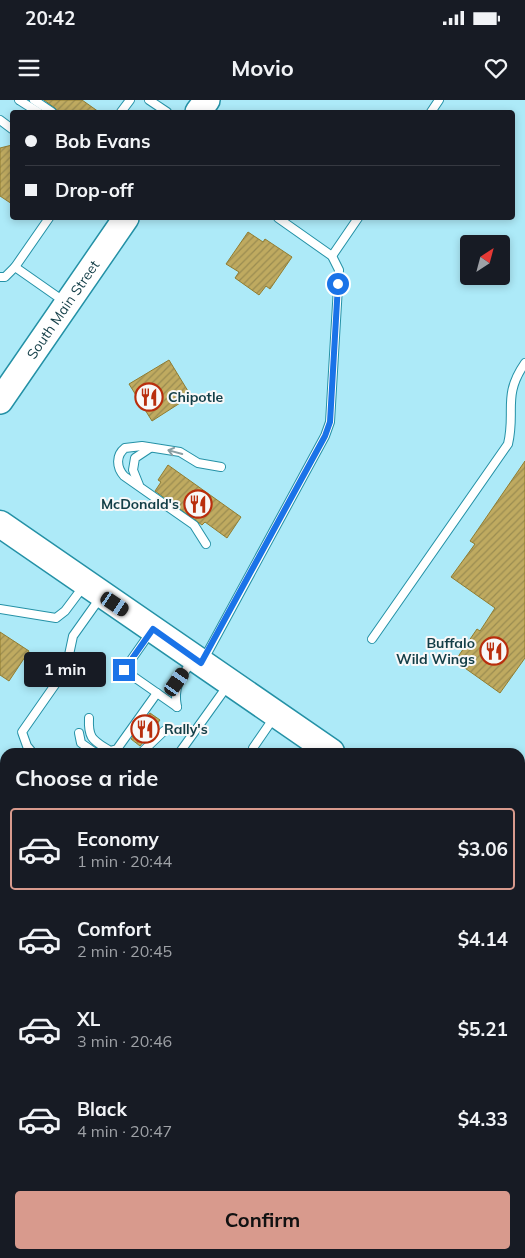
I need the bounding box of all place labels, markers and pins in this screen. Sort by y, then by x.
restaurant icon: Chipotle [134,382,164,412]
place label: Chipotle [168,388,224,406]
restaurant icon: McDonald's [183,489,213,519]
place label: McDonald's [101,495,179,513]
place label: Buffalo Wild Wings [396,634,475,668]
restaurant icon: Buffalo Wild Wings [479,636,509,666]
restaurant icon: Rally's [130,714,160,744]
place label: Rally's [164,720,208,738]

